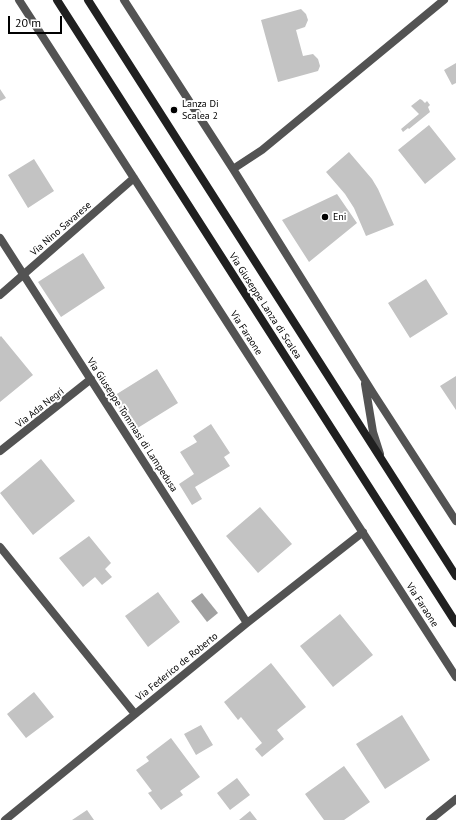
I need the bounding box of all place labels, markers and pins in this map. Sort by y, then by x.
place label: Lanza Di Scalea 2 [182,98,219,122]
marker: Lanza Di Scalea 2 [169,105,179,115]
place label: Eni [333,211,347,223]
marker: Eni [320,212,330,222]

